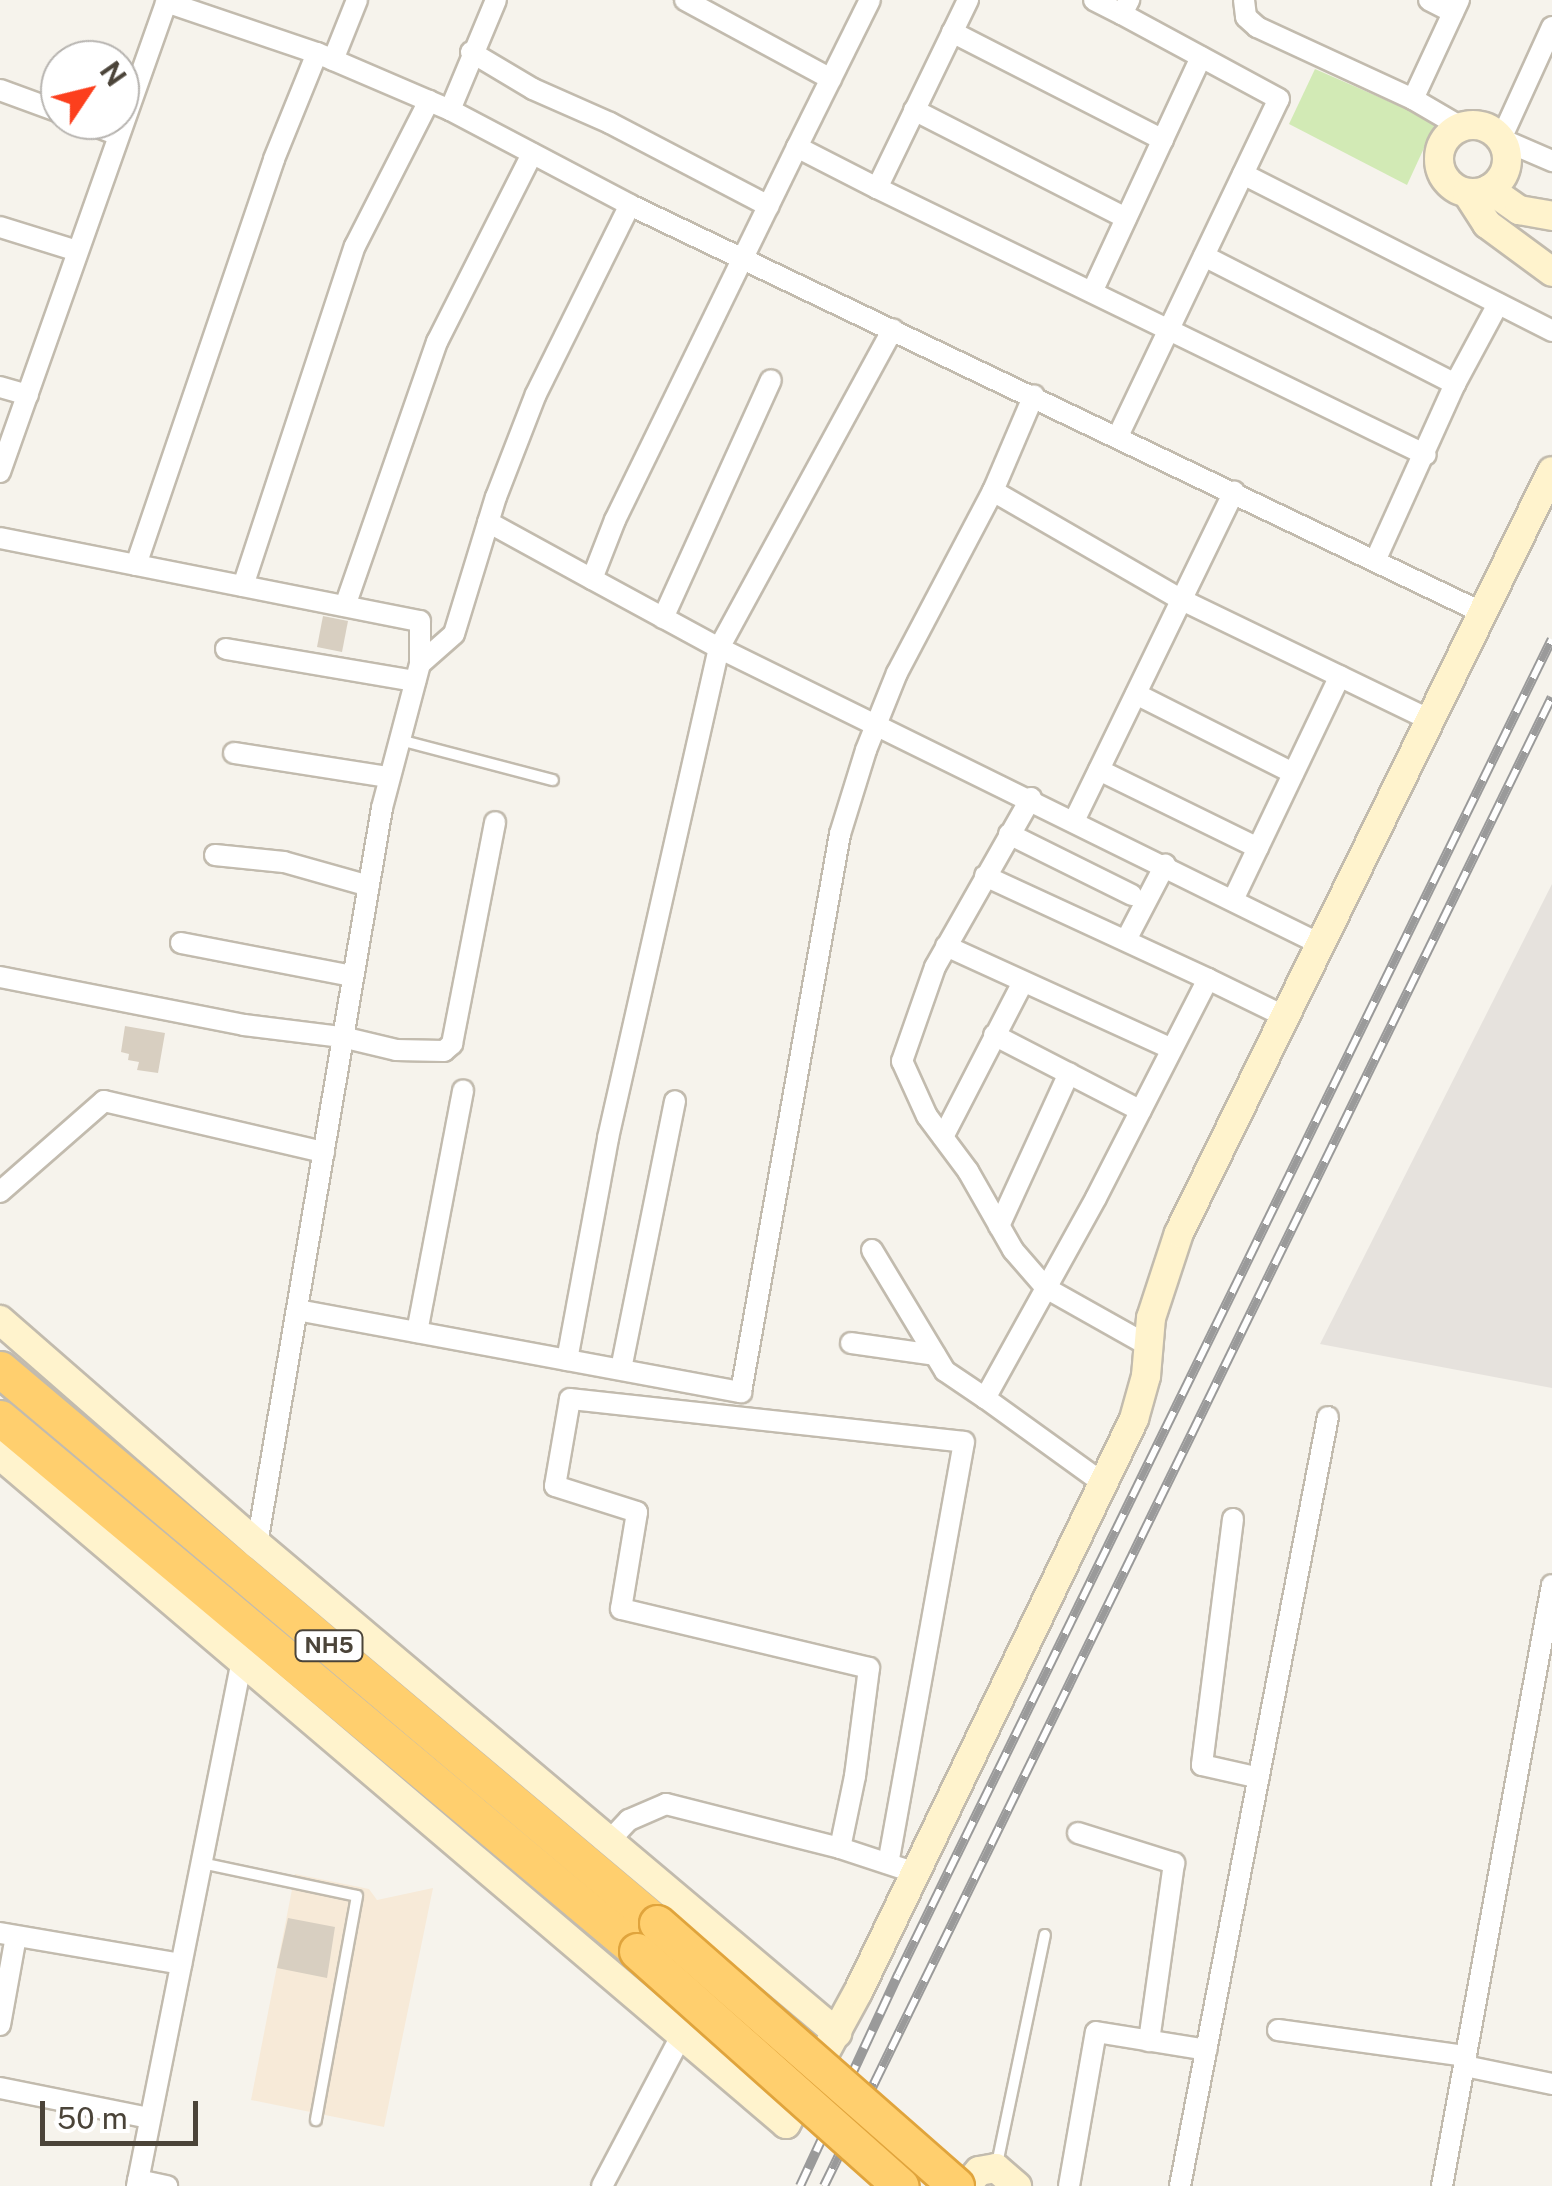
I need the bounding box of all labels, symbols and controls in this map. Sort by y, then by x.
north arrow [40,40,140,140]
text: N [94,55,133,92]
road number: NH5 [294,1629,364,1663]
scale bar [45,2081,202,2143]
text: 50 m [57,2100,128,2136]

